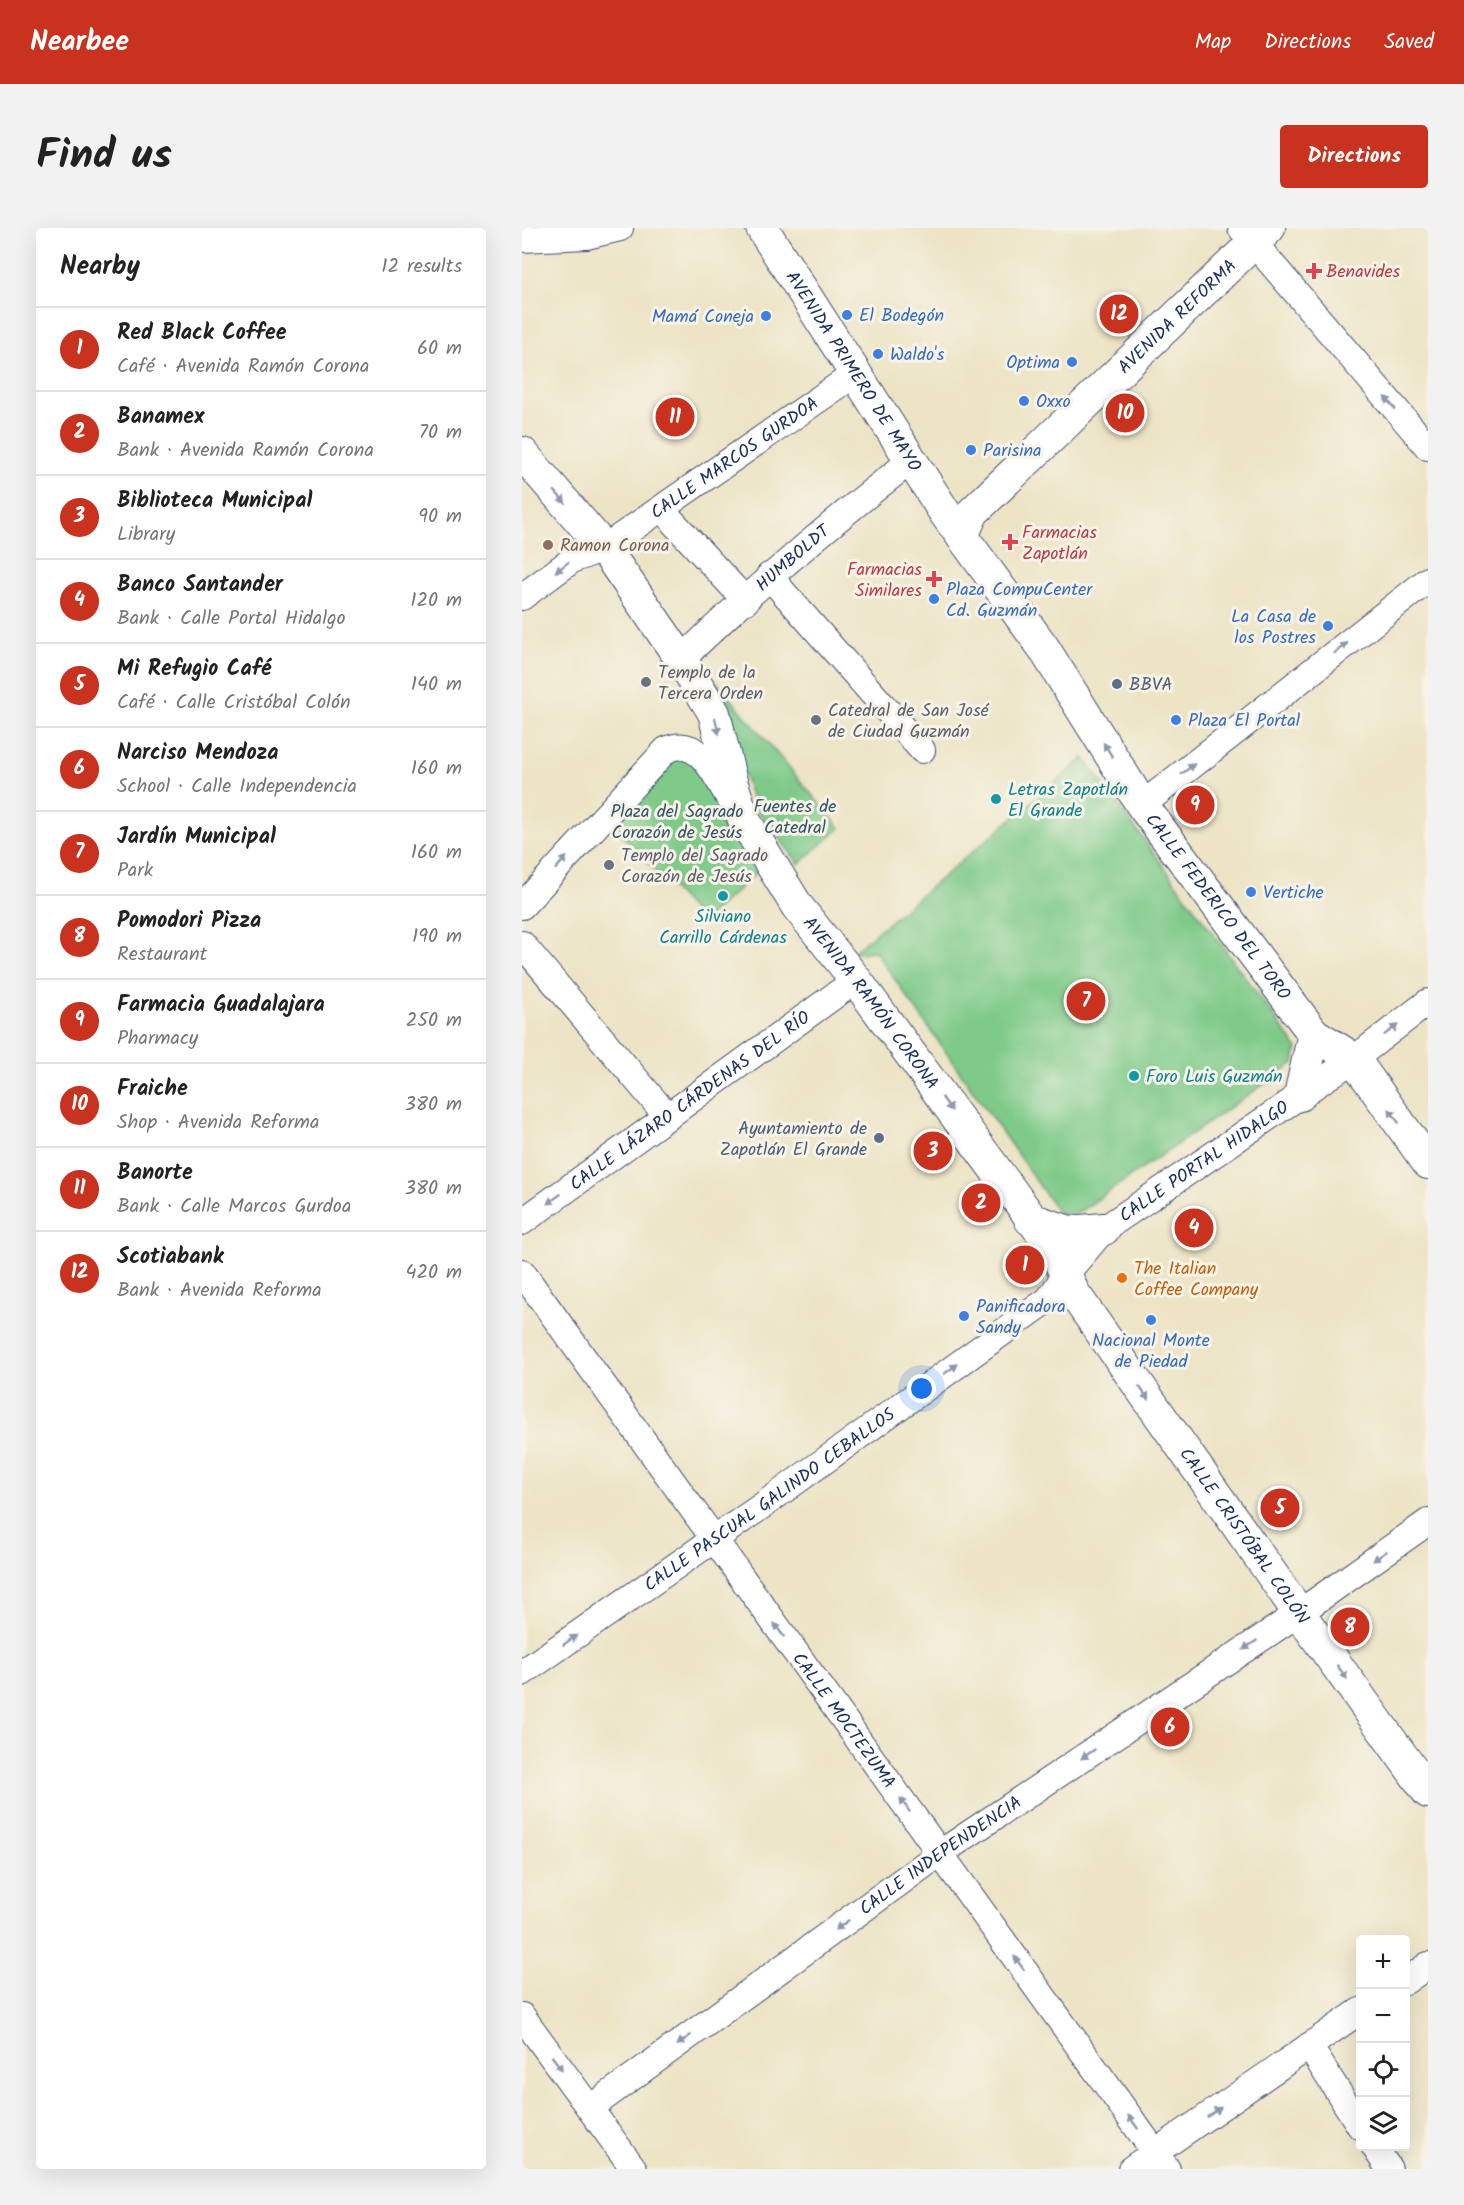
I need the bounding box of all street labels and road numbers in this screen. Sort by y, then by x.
street label: AVENIDA REFORMA [1112,253,1244,382]
street label: AVENIDA PRIMERO DE MAYO [777,266,928,478]
street label: CALLE MARCOS GURDOA [645,390,825,528]
street label: HUMBOLDT [750,517,838,599]
street label: CALLE FEDERICO DEL TORO [1137,808,1297,1007]
street label: AVENIDA RAMÓN CORONA [795,911,945,1097]
street label: CALLE LÁZARO CÁRDENAS DEL RÍO [564,1004,817,1199]
street label: CALLE PORTAL HIDALGO [1114,1094,1296,1231]
street label: CALLE PASCUAL GALINDO CEBALLOS [638,1401,902,1600]
street label: CALLE CRISTÓBAL COLÓN [1171,1442,1316,1631]
street label: CALLE MOCTEZUMA [784,1647,902,1795]
street label: CALLE INDEPENDENCIA [854,1789,1029,1924]

